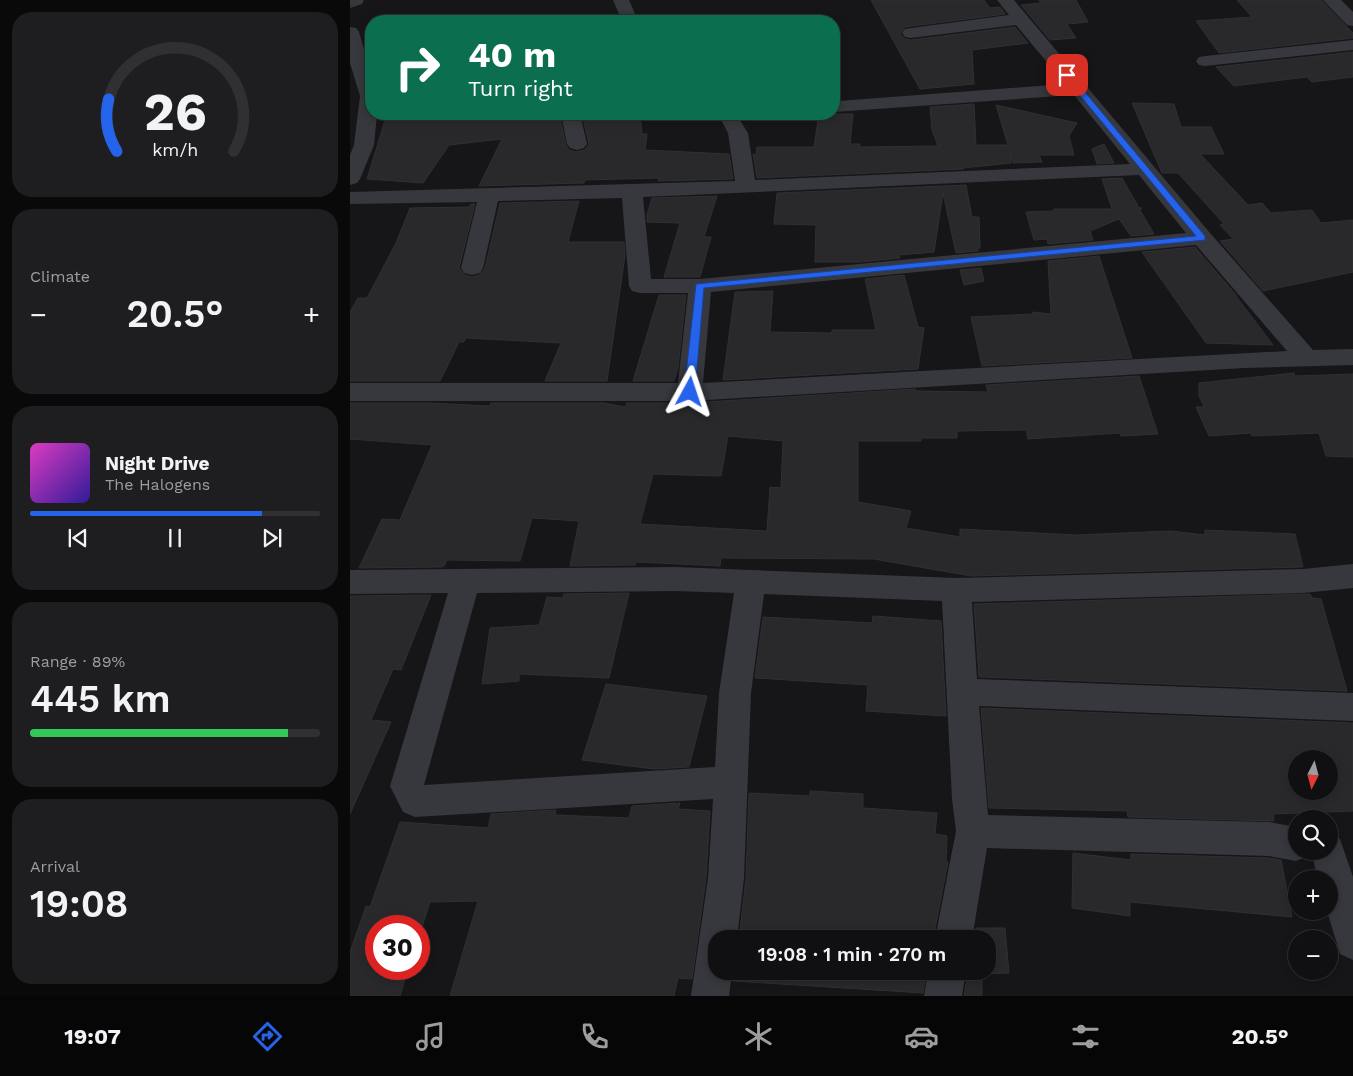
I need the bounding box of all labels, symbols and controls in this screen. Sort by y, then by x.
text: 40 m [468,34,556,76]
icon: right [385,35,450,100]
pin [1046,54,1088,96]
icon: arrive [1053,61,1081,89]
text: Turn right [468,76,573,101]
text: 26 [143,82,207,143]
text: km/h [152,139,198,160]
text: Climate [30,267,90,286]
text: 20.5° [126,292,224,336]
text: − [30,298,47,331]
text: + [303,298,320,331]
position arrow [663,365,715,417]
text: Night Drive [105,452,210,475]
text: The Halogens [105,475,210,494]
icon: previous [64,524,92,552]
icon: pause [161,524,189,552]
icon: next [258,524,286,552]
text: Range · 89% [30,652,125,671]
text: 445 km [30,677,171,721]
north arrow [1288,750,1338,800]
map controls [1288,750,1338,980]
button: search [1288,810,1338,860]
text: Arrival [30,857,80,876]
button: + [1288,870,1338,920]
text: 19:08 [30,882,129,926]
speed limit sign: 30 [365,915,430,980]
button: − [1288,930,1338,980]
text: 19:08 · 1 min · 270 m [758,943,946,966]
icon: directions [250,1019,285,1054]
icon: music [413,1019,448,1054]
icon: phone [577,1019,612,1054]
icon: climate [741,1019,776,1054]
icon: car [904,1019,939,1054]
icon: filters [1068,1019,1103,1054]
text: 19:07 [64,1024,121,1049]
text: 20.5° [1231,1024,1289,1049]

